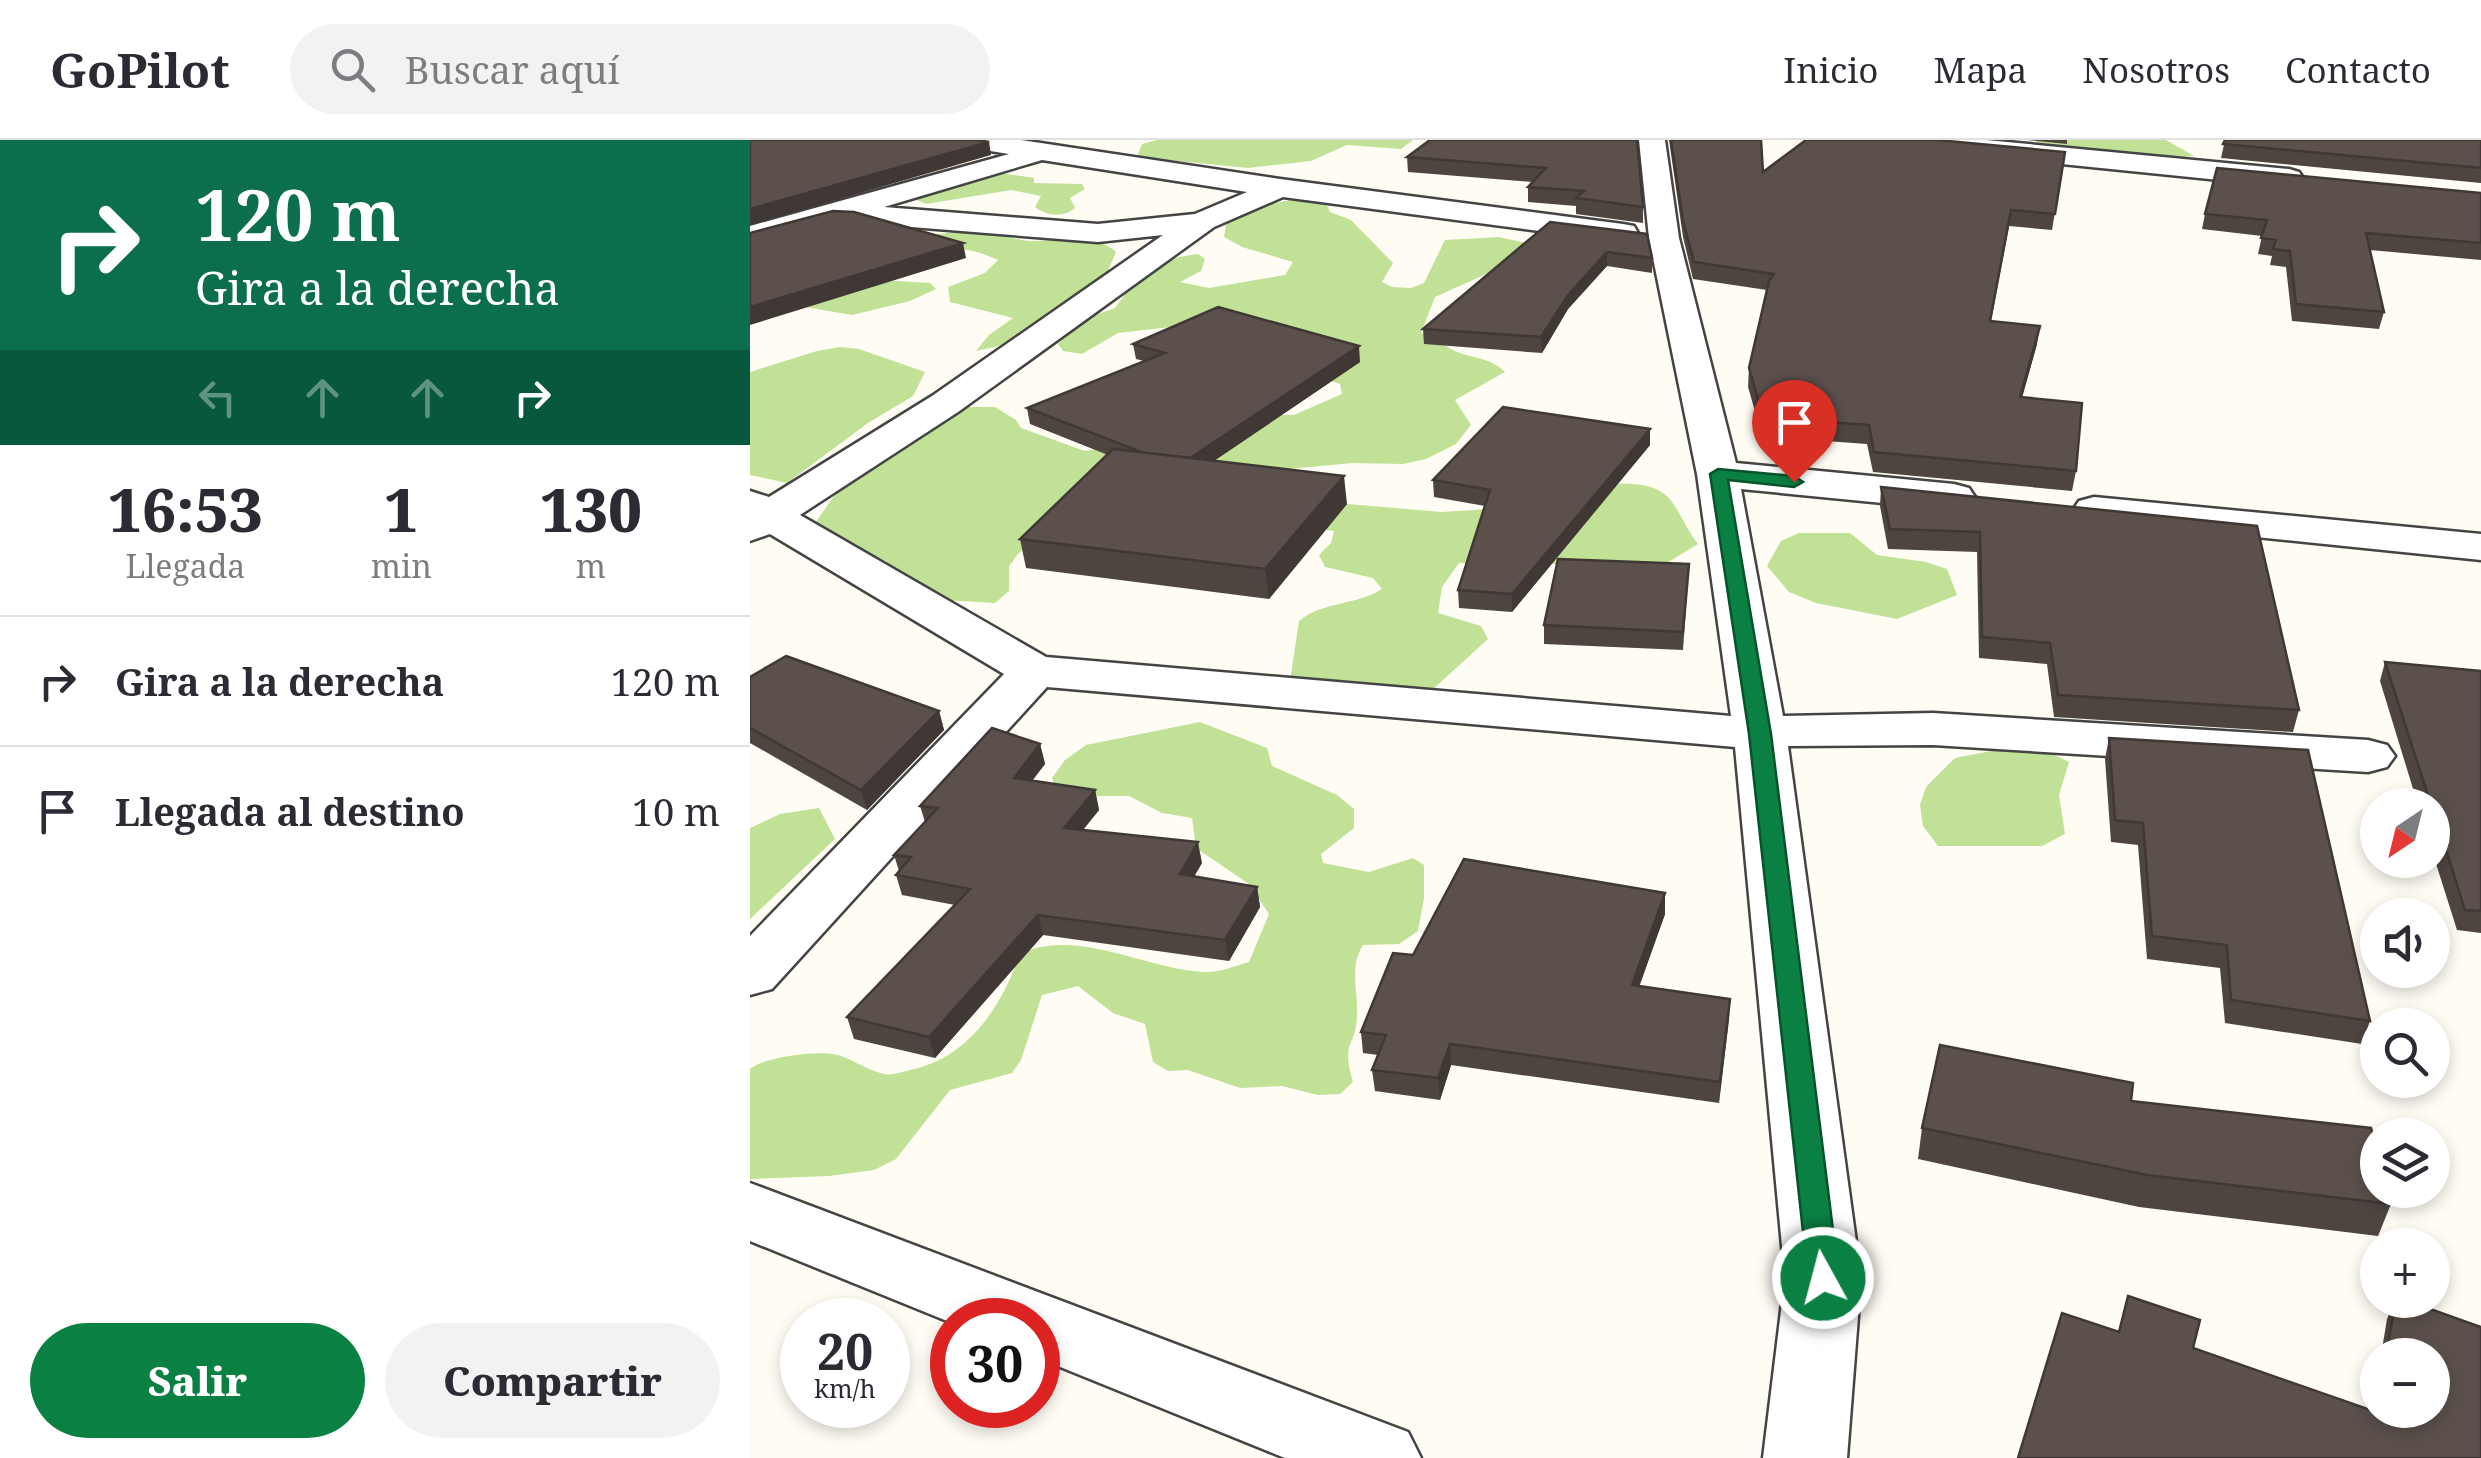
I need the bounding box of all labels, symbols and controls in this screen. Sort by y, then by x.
search box [290,24,990,114]
text: GoPilot [50,37,230,102]
icon: search [325,42,380,97]
text: Buscar aquí [405,43,620,95]
text: Inicio [1783,46,1879,93]
text: Mapa [1934,46,2027,93]
text: Nosotros [2082,46,2230,93]
text: Contacto [2285,46,2431,93]
text: 120 m [195,166,401,262]
icon: right [30,180,160,310]
text: Gira a la derecha [195,257,560,318]
icon: left [190,370,245,425]
icon: ahead [295,370,350,425]
icon: ahead [400,370,455,425]
icon: right [505,370,560,425]
pin [1752,380,1837,483]
icon: arrive [1767,395,1822,450]
text: 16:53 [108,468,263,550]
text: 1 [384,468,418,550]
text: 130 [540,468,642,550]
text: Llegada [125,544,245,587]
text: min [371,544,432,587]
text: m [576,544,606,587]
icon: right [30,654,85,709]
text: Gira a la derecha [115,655,444,707]
text: 120 m [610,655,720,707]
icon: arrive [30,784,85,839]
text: Llegada al destino [115,785,465,837]
text: 10 m [632,785,720,837]
north arrow [2360,788,2450,878]
map controls [2360,788,2450,1428]
button: sound [2360,898,2450,988]
button: search [2360,1008,2450,1098]
button: layers [2360,1118,2450,1208]
position arrow [1771,1226,1875,1330]
button: + [2360,1228,2450,1318]
speed limit sign: 30 [930,1298,1060,1428]
text: 20 [817,1317,873,1385]
button: Salir [30,1323,365,1438]
button: Compartir [385,1323,720,1438]
button: − [2360,1338,2450,1428]
text: km/h [814,1371,876,1405]

